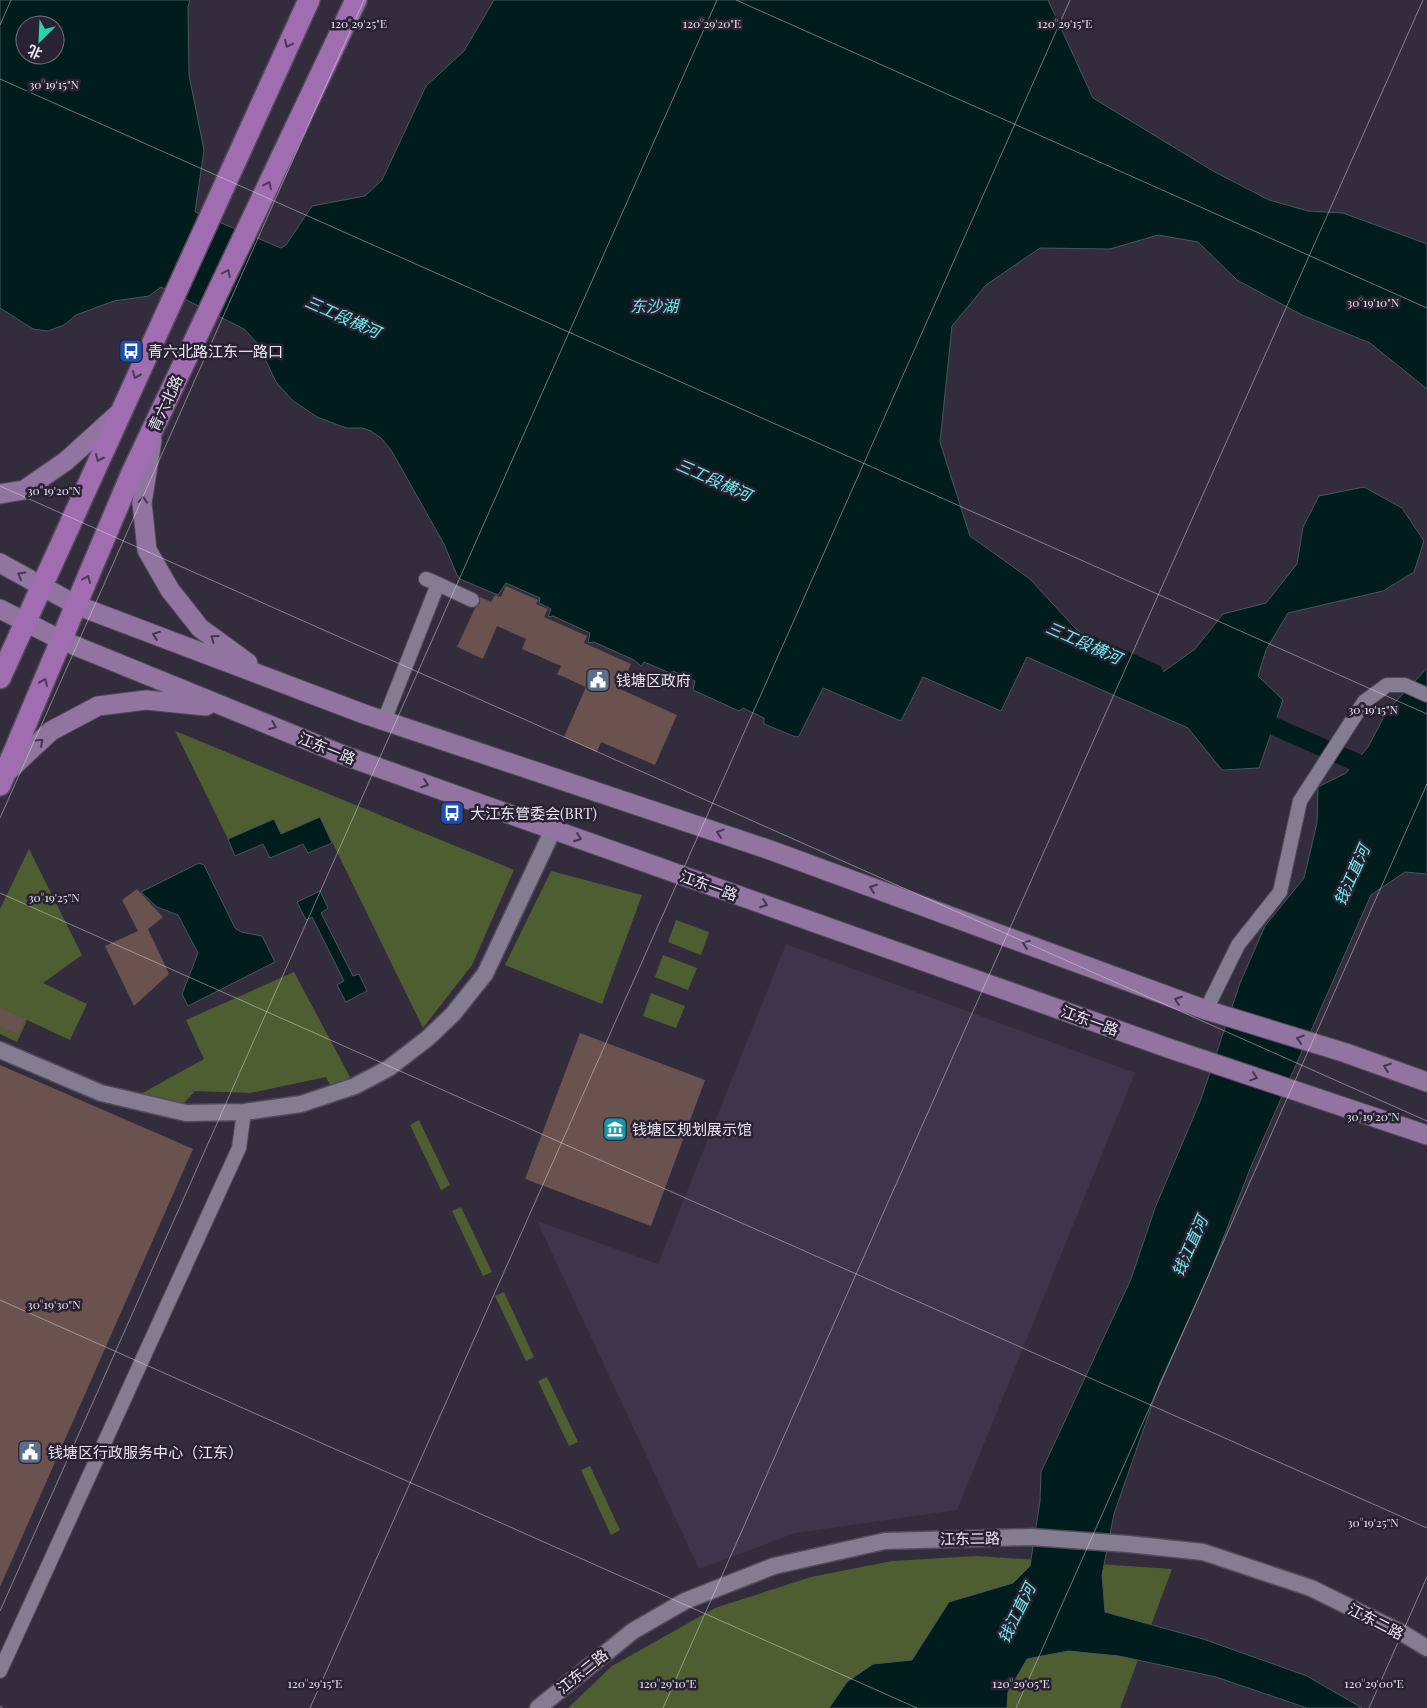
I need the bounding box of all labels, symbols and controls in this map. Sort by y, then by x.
north arrow [15,15,65,65]
text: 120°29'25"E [331,15,387,31]
text: 120°29'20"E [683,15,741,31]
text: 120°29'15"E [1038,15,1092,31]
one-way arrow [284,39,295,48]
text: 北 [24,41,45,64]
text: 30°19'15"N [29,76,80,92]
one-way arrow [262,181,273,190]
one-way arrow [220,269,231,278]
water label: 三工段横河 [302,290,387,343]
text: 30°19'10"N [1347,294,1400,310]
water label: 东沙湖 [630,295,681,316]
bus stop icon: 青六北路江东一路口 [118,338,144,364]
place label: 青六北路江东一路口 [148,341,283,361]
one-way arrow [133,370,143,379]
street label: 青六北路 [143,372,187,434]
one-way arrow [95,453,105,462]
water label: 三工段横河 [673,453,758,506]
text: 30°19'20"N [27,482,81,498]
one-way arrow [137,495,148,503]
one-way arrow [17,571,26,581]
one-way arrow [81,575,91,584]
water label: 三工段横河 [1043,616,1128,669]
one-way arrow [152,631,161,641]
one-way arrow [210,635,220,644]
public building icon: 钱塘区政府 [585,667,611,693]
place label: 钱塘区政府 [616,670,691,690]
one-way arrow [37,678,48,687]
text: 30°19'15"N [1348,701,1399,717]
one-way arrow [268,720,277,731]
street label: 江东一路 [295,727,359,769]
one-way arrow [34,739,43,748]
one-way arrow [420,778,428,788]
bus stop icon: 大江东管委会(BRT) [439,800,465,826]
place label: 大江东管委会(BRT) [470,803,597,823]
one-way arrow [716,829,725,839]
one-way arrow [573,832,581,842]
water label: 钱江直河 [1328,839,1375,909]
street label: 江东一路 [677,865,741,905]
one-way arrow [869,884,878,894]
text: 30°19'25"N [28,889,80,905]
one-way arrow [759,898,768,908]
one-way arrow [1022,940,1030,950]
one-way arrow [1174,996,1183,1006]
street label: 江东一路 [1058,1000,1122,1040]
one-way arrow [1296,1034,1304,1044]
one-way arrow [1383,1063,1391,1073]
one-way arrow [1249,1071,1257,1081]
text: 30°19'20"N [1346,1108,1400,1124]
museum icon: 钱塘区规划展示馆 [602,1116,628,1142]
place label: 钱塘区规划展示馆 [632,1119,752,1139]
water label: 钱江直河 [1166,1210,1213,1280]
text: 30°19'30"N [27,1296,81,1312]
public building icon: 钱塘区行政服务中心（江东） [17,1439,43,1465]
place label: 钱塘区行政服务中心（江东） [48,1442,243,1462]
text: 30°19'25"N [1347,1514,1399,1530]
street label: 江东二路 [940,1527,1000,1549]
water label: 钱江直河 [993,1577,1041,1646]
street label: 江东二路 [1345,1598,1407,1644]
street label: 江东二路 [552,1644,612,1698]
text: 120°29'15"E [288,1675,342,1691]
text: 120°29'10"E [639,1675,697,1691]
text: 120°29'05"E [992,1675,1050,1691]
text: 120°29'00"E [1344,1675,1404,1691]

